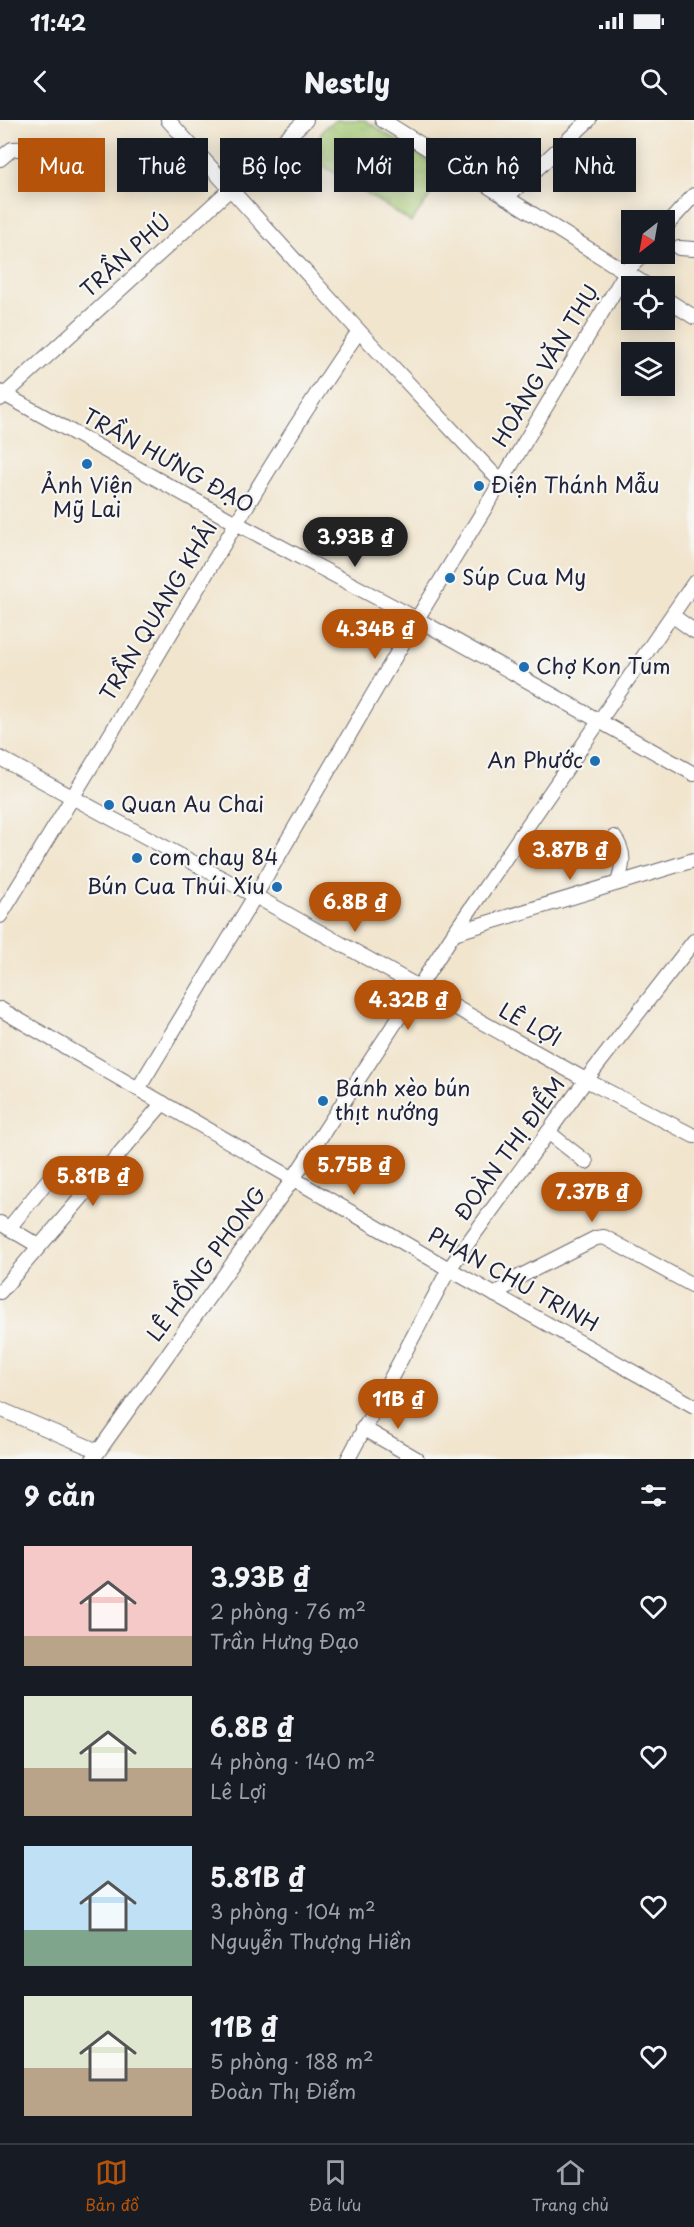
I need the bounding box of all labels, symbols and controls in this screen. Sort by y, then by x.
text: 11:42 [30,5,86,38]
text: Nestly [304,61,390,102]
icon: back [24,65,57,98]
icon: search [637,65,670,98]
chip: Mua [18,138,105,192]
chip: Thuê [117,138,208,192]
chip: Bộ lọc [220,138,322,192]
chip: Mới [334,138,414,192]
chip: Căn hộ [426,138,541,192]
chip: Nhà [553,138,636,192]
street label: TRẦN PHÚ [72,205,177,304]
north arrow [621,210,675,264]
map controls [621,210,675,396]
button: locate [621,276,675,330]
street label: HOÀNG VĂN THỤ [483,278,606,452]
button: layers [621,342,675,396]
street label: TRẦN HƯNG ĐẠO [78,399,261,520]
marker: Ảnh Viện Mỹ Lai [80,457,94,471]
place label: Ảnh Viện Mỹ Lai [41,468,133,524]
place label: Điện Thánh Mẫu [491,468,659,500]
marker: Điện Thánh Mẫu [472,479,486,493]
street label: TRẦN QUANG KHẢI [91,513,224,706]
pin: 3.93B ₫ [300,517,410,568]
text: 3.93B ₫ [317,521,393,551]
place label: Súp Cua My [462,560,586,592]
marker: Súp Cua My [443,571,457,585]
pin: 4.34B ₫ [320,609,430,660]
text: 4.34B ₫ [336,613,414,643]
place label: Chợ Kon Tum [536,649,671,681]
marker: Chợ Kon Tum [517,660,531,674]
place label: An Phước [487,743,583,775]
marker: An Phước [588,754,602,768]
place label: Quan Au Chai [121,787,264,819]
marker: Quan Au Chai [102,798,116,812]
pin: 3.87B ₫ [515,830,625,881]
text: 3.87B ₫ [532,834,608,864]
place label: com chay 84 [149,840,278,872]
marker: com chay 84 [130,851,144,865]
place label: Bún Cua Thúi Xíu [87,869,265,901]
marker: Bún Cua Thúi Xíu [270,880,284,894]
pin: 6.8B ₫ [306,882,404,933]
text: 6.8B ₫ [323,886,387,916]
pin: 4.32B ₫ [353,980,463,1031]
text: 4.32B ₫ [368,984,448,1014]
street label: LÊ LỢI [494,993,568,1053]
street label: ĐOÀN THỊ ĐIỂM [445,1069,572,1226]
place label: Bánh xèo bún thịt nướng [335,1071,471,1127]
marker: Bánh xèo bún thịt nướng [316,1094,330,1108]
pin: 5.75B ₫ [299,1145,409,1196]
text: 5.75B ₫ [317,1149,391,1179]
pin: 5.81B ₫ [38,1156,148,1207]
text: 5.81B ₫ [57,1160,129,1190]
pin: 7.37B ₫ [537,1172,647,1223]
text: 7.37B ₫ [555,1176,629,1206]
street label: LÊ HỒNG PHONG [138,1178,273,1347]
street label: PHAN CHU TRINH [423,1218,605,1339]
pin: 11B ₫ [356,1379,440,1430]
text: 11B ₫ [372,1383,424,1413]
text: 9 căn [24,1476,96,1515]
icon: filters [637,1479,670,1512]
text: 3.93B ₫ [210,1557,309,1596]
icon: home [72,1570,144,1642]
icon: heart [637,1590,670,1623]
text: 2 phòng · 76 m² [210,1596,366,1626]
text: Trần Hưng Đạo [210,1626,359,1656]
text: 6.8B ₫ [210,1707,293,1746]
icon: home [72,1720,144,1792]
icon: heart [637,1740,670,1773]
text: 4 phòng · 140 m² [210,1746,375,1776]
text: Lê Lợi [210,1776,267,1806]
text: 5.81B ₫ [210,1857,305,1896]
icon: home [72,1870,144,1942]
icon: heart [637,1890,670,1923]
text: 3 phòng · 104 m² [210,1896,376,1926]
text: Nguyễn Thượng Hiền [210,1926,412,1956]
text: 11B ₫ [210,2007,277,2046]
icon: home [72,2020,144,2092]
icon: heart [637,2040,670,2073]
text: 5 phòng · 188 m² [210,2046,374,2076]
text: Đoàn Thị Điểm [210,2076,356,2106]
tab: Bản đồ [85,2156,139,2216]
tab: Đã lưu [309,2156,361,2216]
tab: Trang chủ [532,2156,609,2216]

